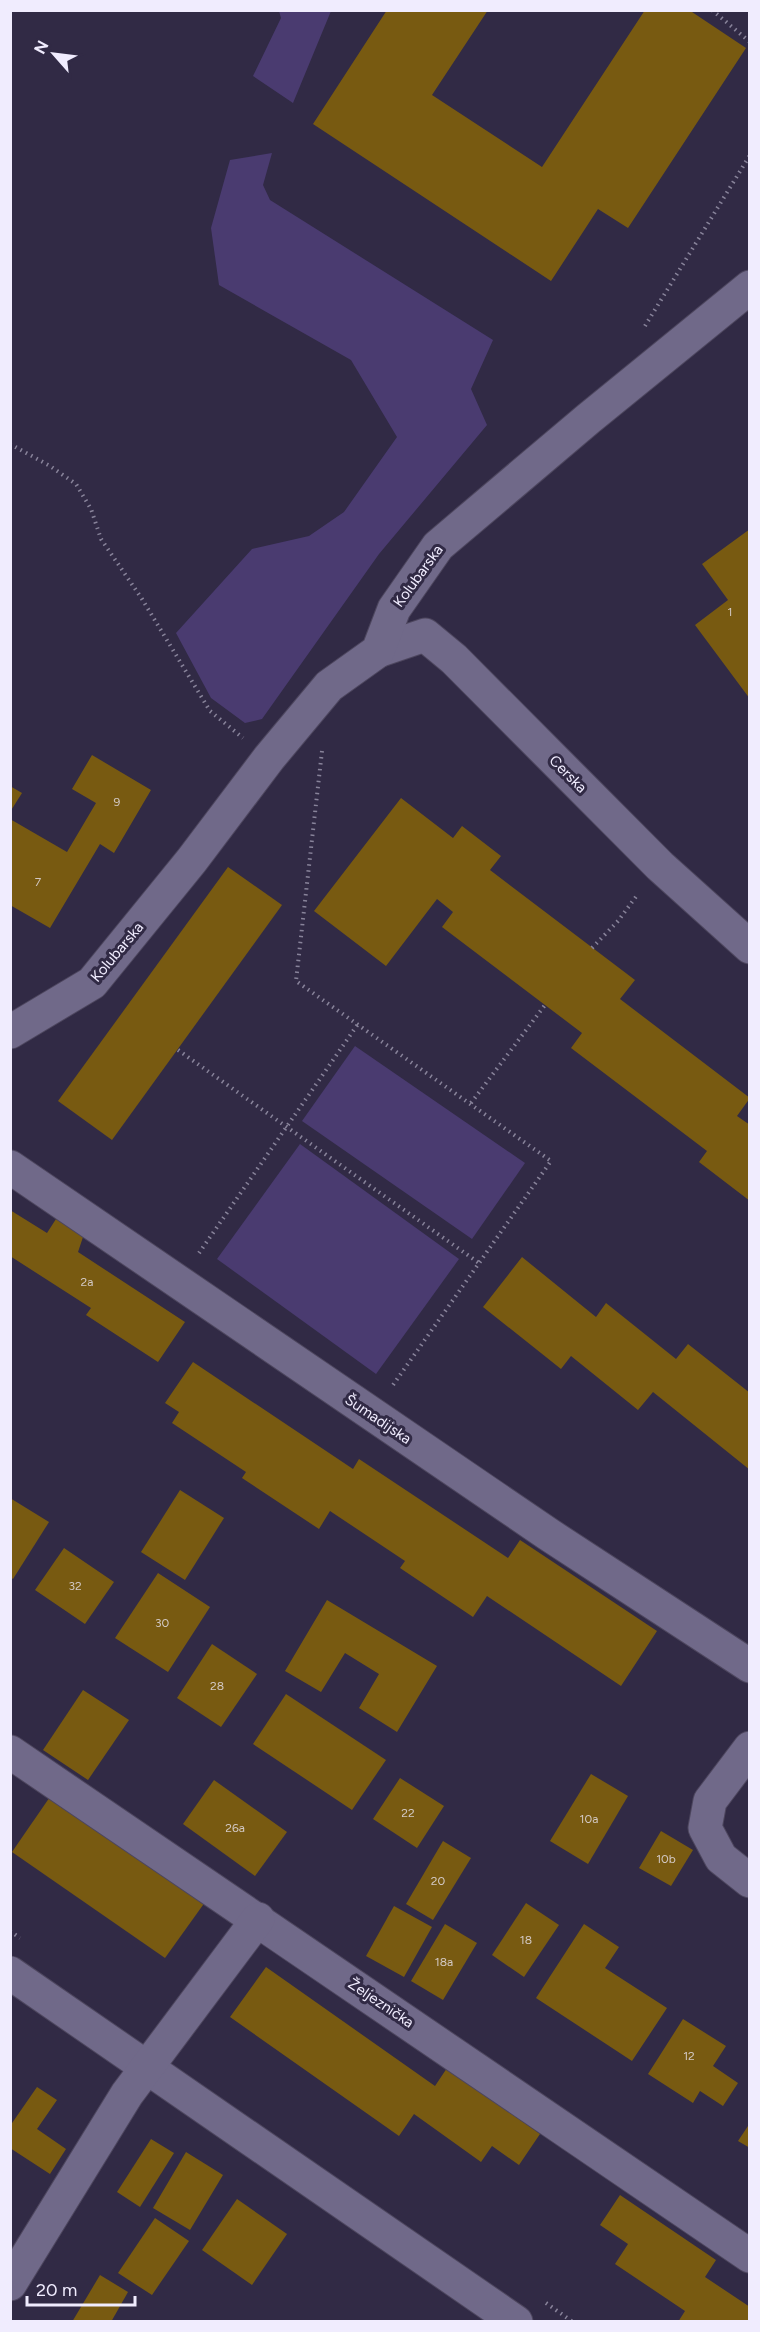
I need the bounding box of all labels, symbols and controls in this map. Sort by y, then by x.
north arrow [24,24,84,84]
text: N [30,37,52,57]
street label: Kolubarska [389,541,447,611]
house number: 1 [728,605,732,619]
street label: Cerska [545,751,591,797]
house number: 9 [114,795,121,809]
house number: 7 [35,875,42,889]
street label: Kolubarska [87,918,147,986]
house number: 2a [81,1275,93,1289]
street label: Šumadijska [341,1390,415,1448]
house number: 32 [68,1579,82,1593]
house number: 30 [155,1616,169,1630]
house number: 28 [210,1679,224,1693]
house number: 22 [401,1806,415,1820]
house number: 10a [580,1812,598,1826]
house number: 26a [225,1821,245,1835]
house number: 10b [656,1852,676,1866]
house number: 20 [431,1874,446,1888]
house number: 18 [520,1933,532,1947]
house number: 18a [435,1955,453,1969]
street label: Željeznička [345,1974,417,2032]
house number: 12 [683,2049,695,2063]
scale bar [27,2269,135,2307]
text: 20 m [36,2279,77,2301]

